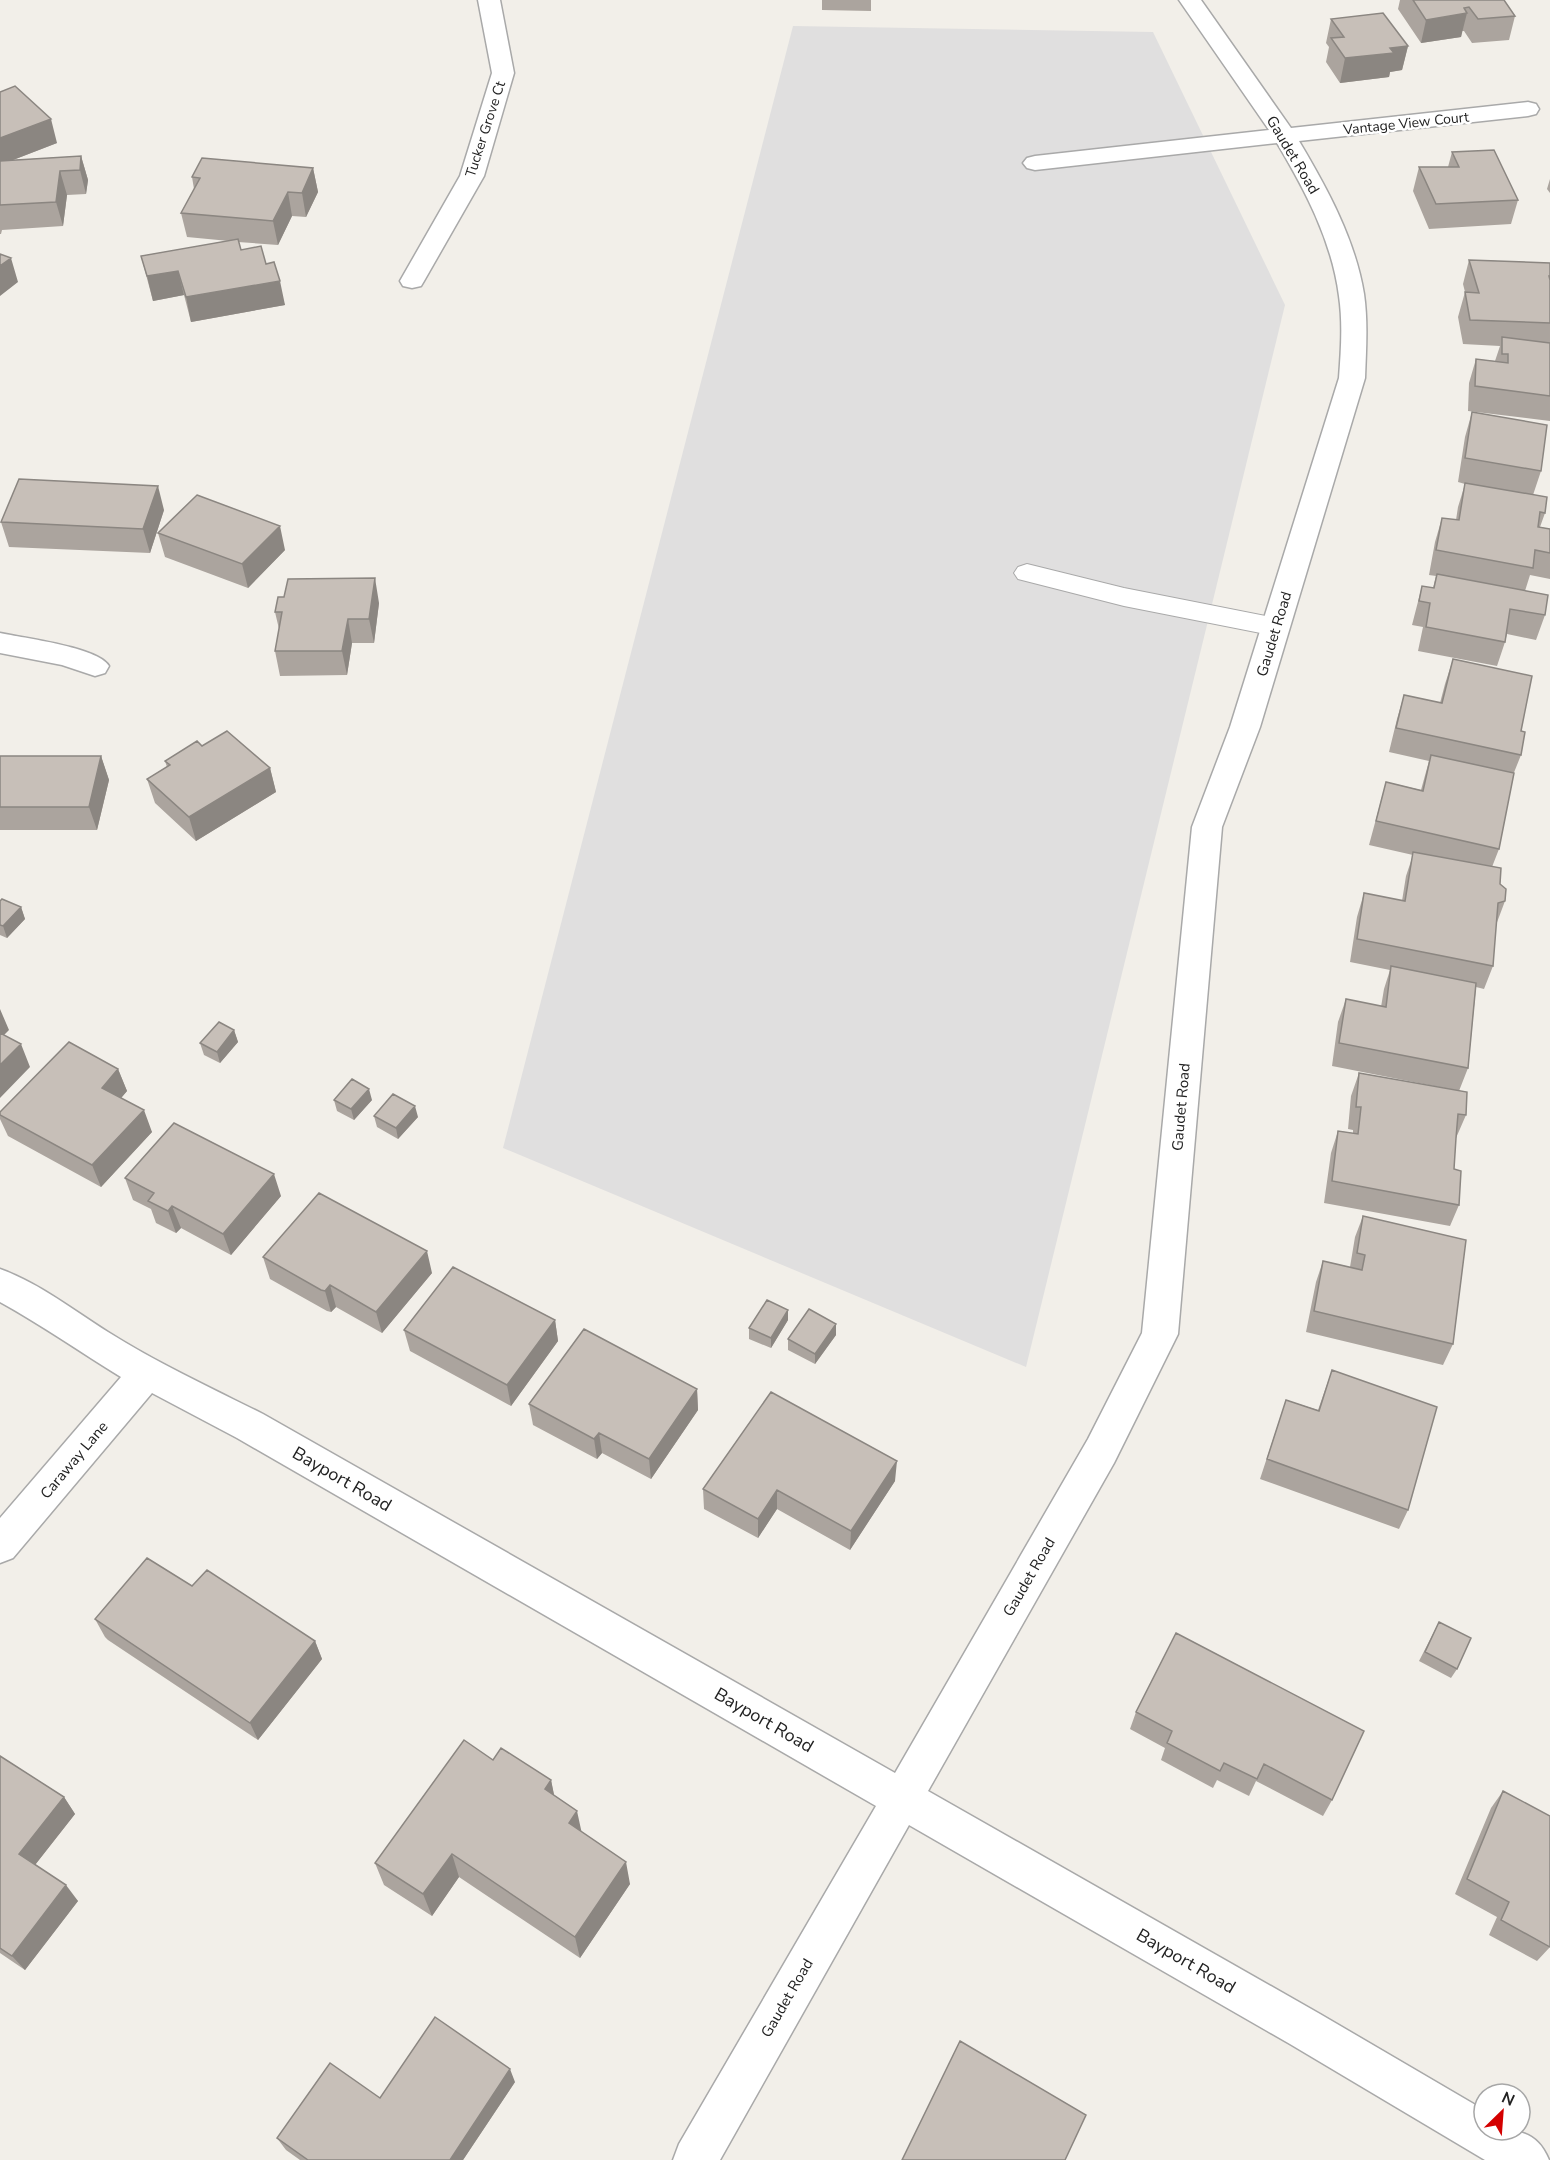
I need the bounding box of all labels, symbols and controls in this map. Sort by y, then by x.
street label: Tucker Grove Ct [461,79,510,179]
street label: Vantage View Court [1341,107,1470,140]
street label: Gaudet Road [1262,112,1324,198]
street label: Gaudet Road [1252,589,1296,679]
street label: Gaudet Road [1167,1062,1195,1152]
street label: Caraway Lane [36,1417,112,1503]
street label: Bayport Road [288,1441,396,1517]
street label: Gaudet Road [998,1534,1060,1620]
street label: Bayport Road [710,1682,818,1758]
street label: Bayport Road [1132,1923,1240,1999]
street label: Gaudet Road [756,1955,818,2041]
north arrow [1472,2082,1532,2142]
text: N [1498,2087,1518,2112]

